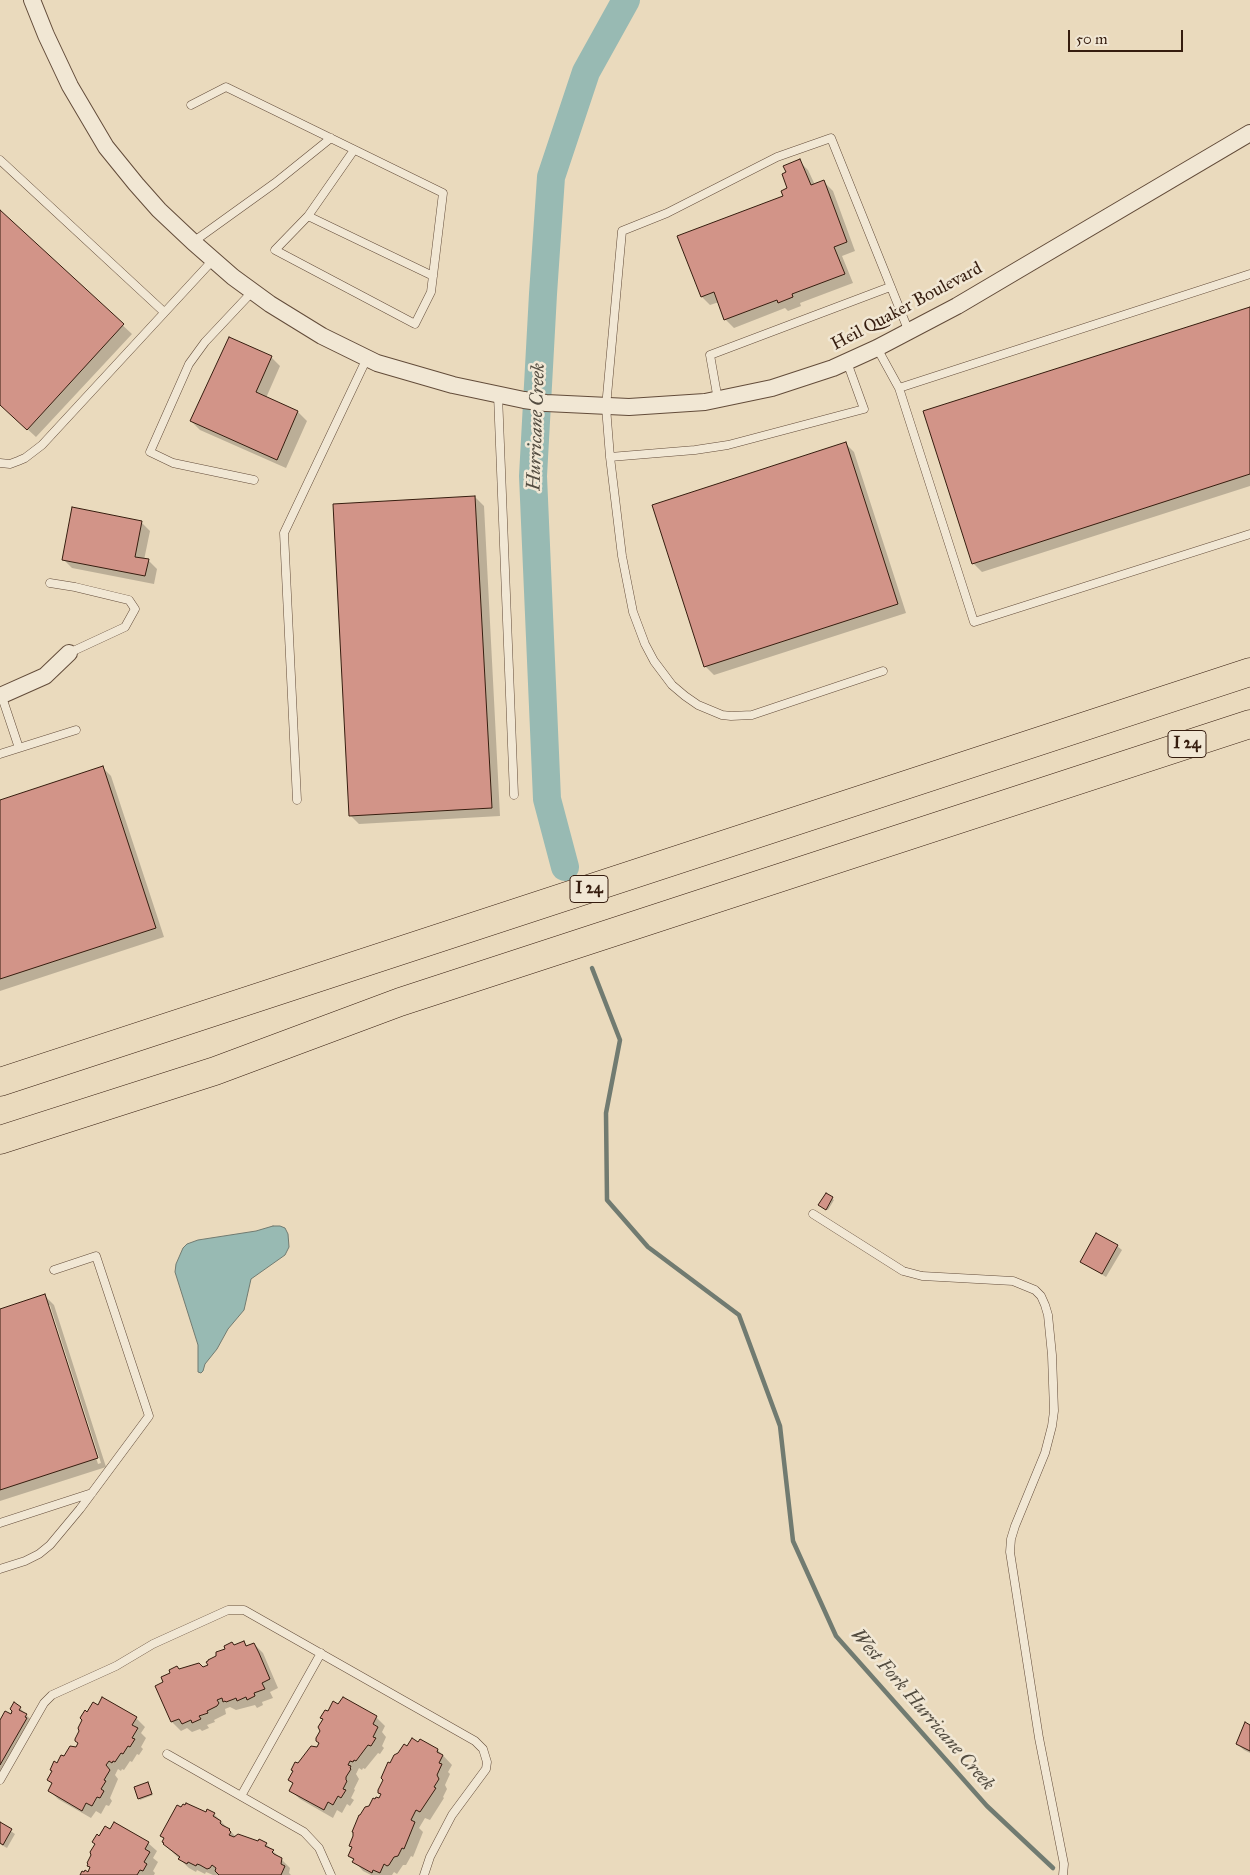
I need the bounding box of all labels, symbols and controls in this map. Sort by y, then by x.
scale bar [1070,20,1185,52]
text: 50 m [1076,30,1108,48]
street label: Heil Quaker Boulevard [828,258,986,356]
water label: Hurricane Creek [523,363,551,491]
road number: I 24 [1168,731,1206,758]
road number: I 24 [570,876,608,902]
water label: West Fork Hurricane Creek [845,1624,999,1796]

